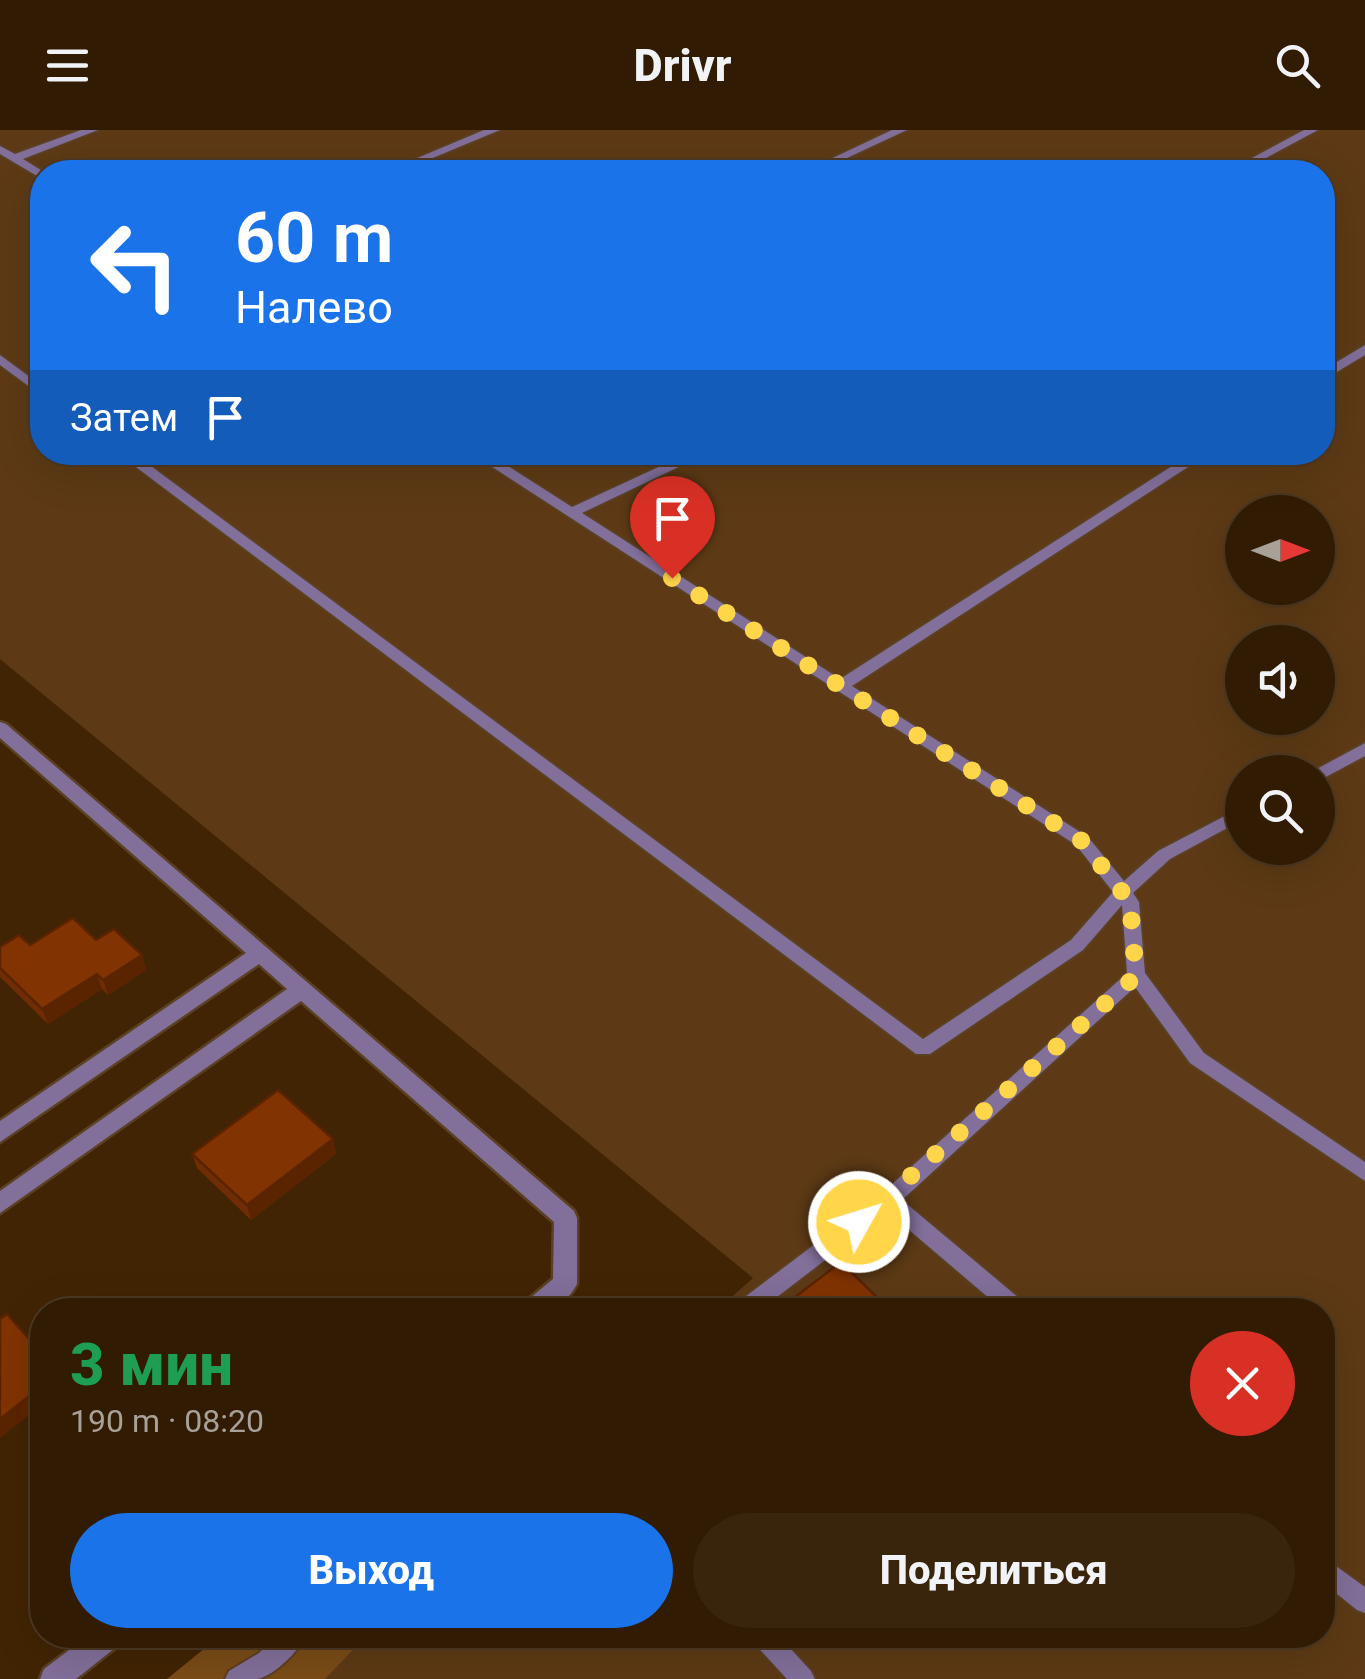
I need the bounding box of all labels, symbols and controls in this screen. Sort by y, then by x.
icon: menu [40,38,95,93]
icon: search [1270,38,1325,93]
text: Drivr [634,39,731,92]
text: 60 m [235,197,393,279]
icon: left [70,200,200,330]
text: Налево [235,281,393,334]
icon: arrive [198,390,253,445]
text: Затем [70,396,178,440]
pin [630,476,715,579]
icon: arrive [645,491,700,546]
north arrow [1225,495,1335,605]
map controls [1225,495,1335,865]
button: sound [1225,625,1335,735]
button: search [1225,755,1335,865]
position arrow [807,1170,911,1274]
text: 3 мин [70,1329,233,1400]
button: close [1190,1331,1295,1436]
text: 190 m · 08:20 [70,1402,264,1440]
button: Выход [70,1513,673,1628]
button: Поделиться [693,1513,1295,1628]

